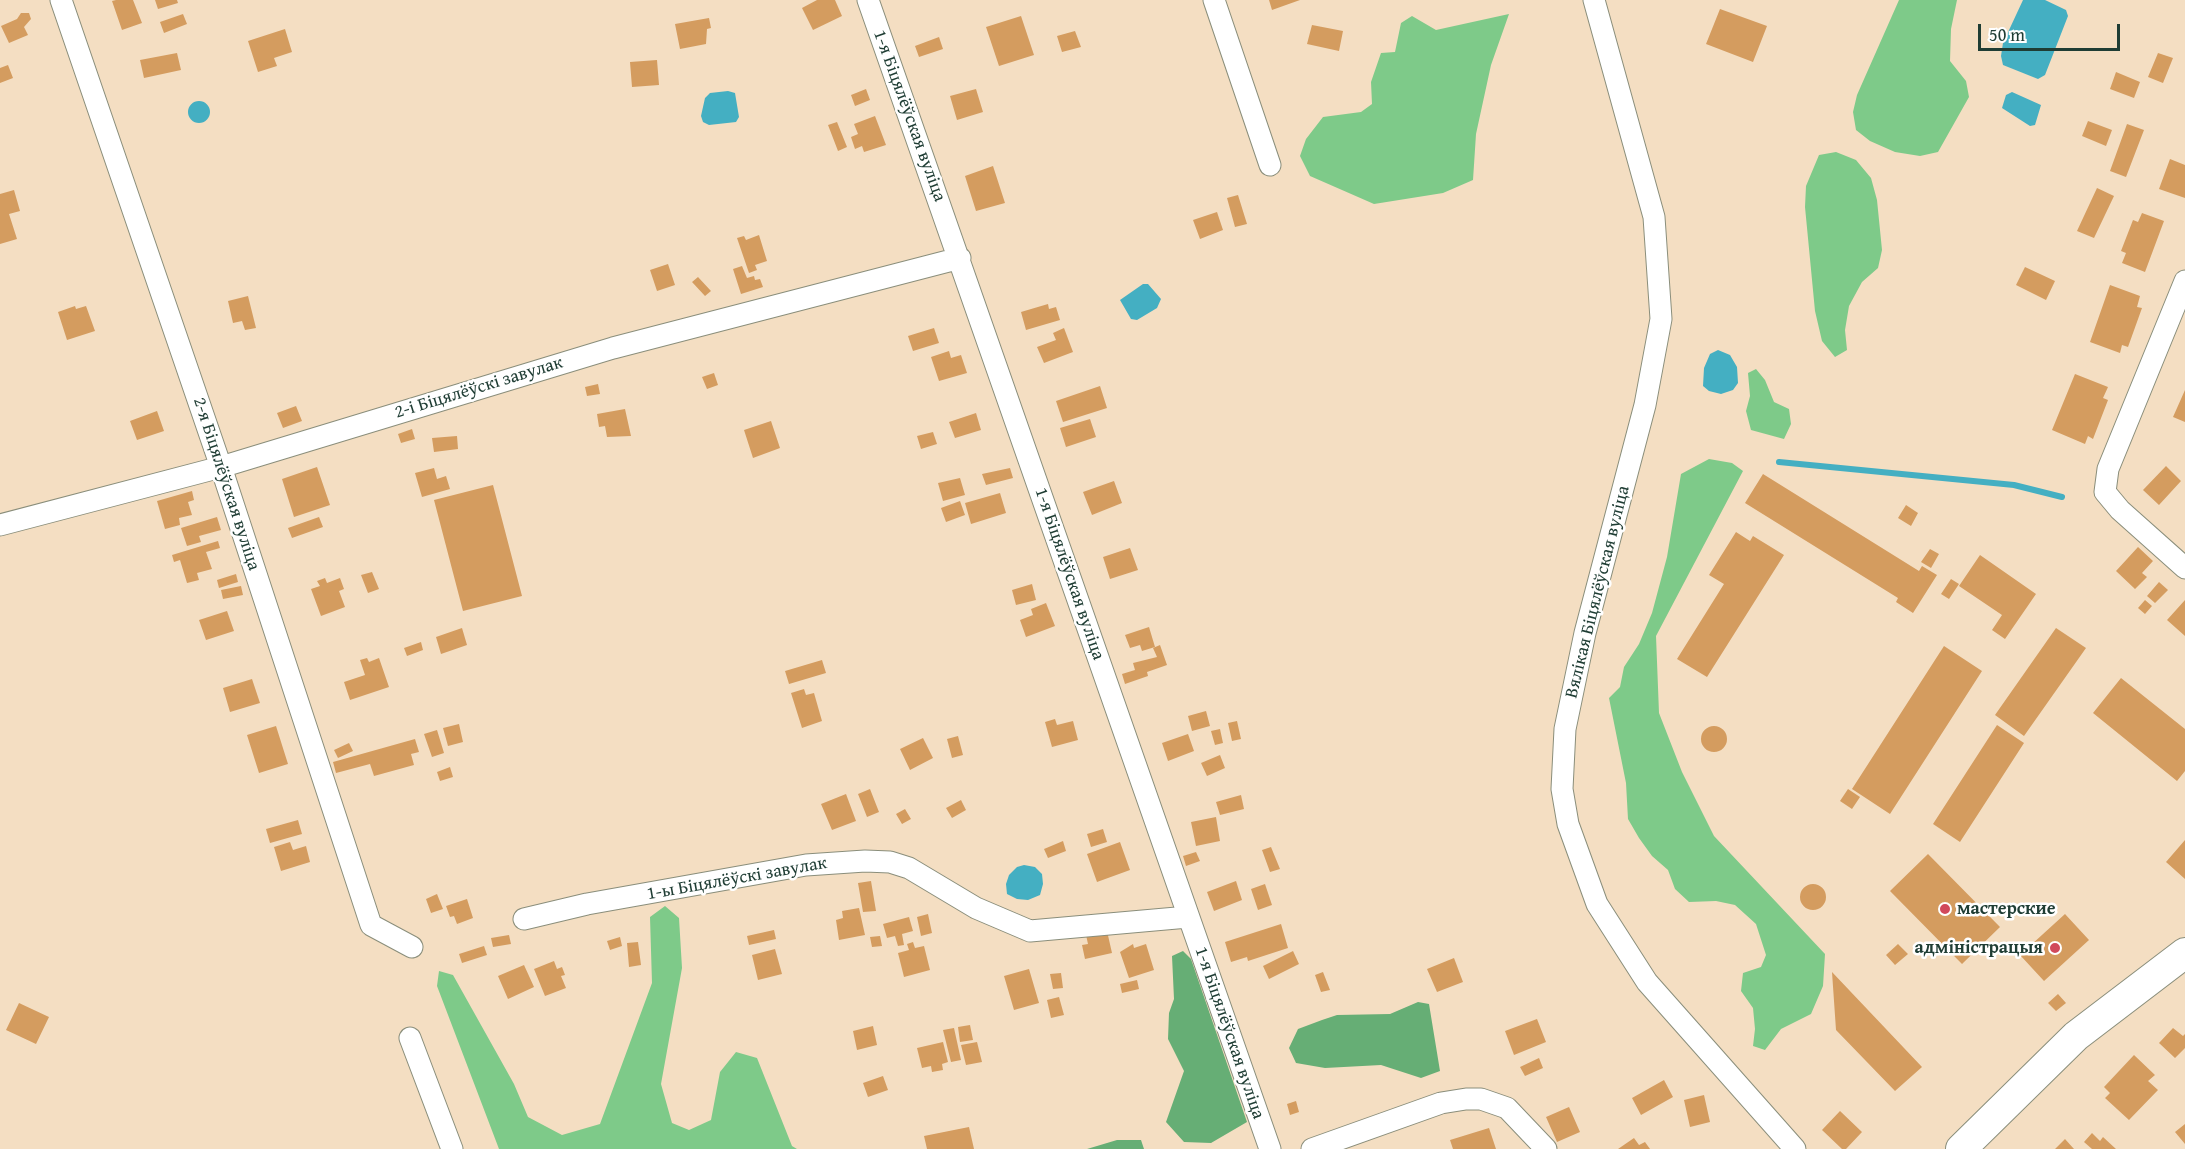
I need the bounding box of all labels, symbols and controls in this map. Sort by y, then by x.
scale bar [1981,12,2124,50]
text: 50 m [1989,21,2025,48]
street label: 1-я Біцялёўская вуліца [868,27,950,205]
street label: 2-і Біцялёўскі завулак [392,352,566,424]
street label: 2-я Біцялёўская вуліца [188,395,264,573]
street label: Вялікая Біцялёўская вуліца [1561,484,1635,700]
street label: 1-я Біцялёўская вуліца [1029,485,1109,663]
street label: 1-ы Біцялёўскі завулак [645,853,829,905]
place label: мастерские [1957,898,2056,920]
marker: мастерские [1938,902,1952,916]
place label: адміністрацыя [1915,937,2043,959]
marker: адміністрацыя [2048,941,2062,955]
street label: 1-я Біцялёўская вуліца [1189,944,1269,1122]

